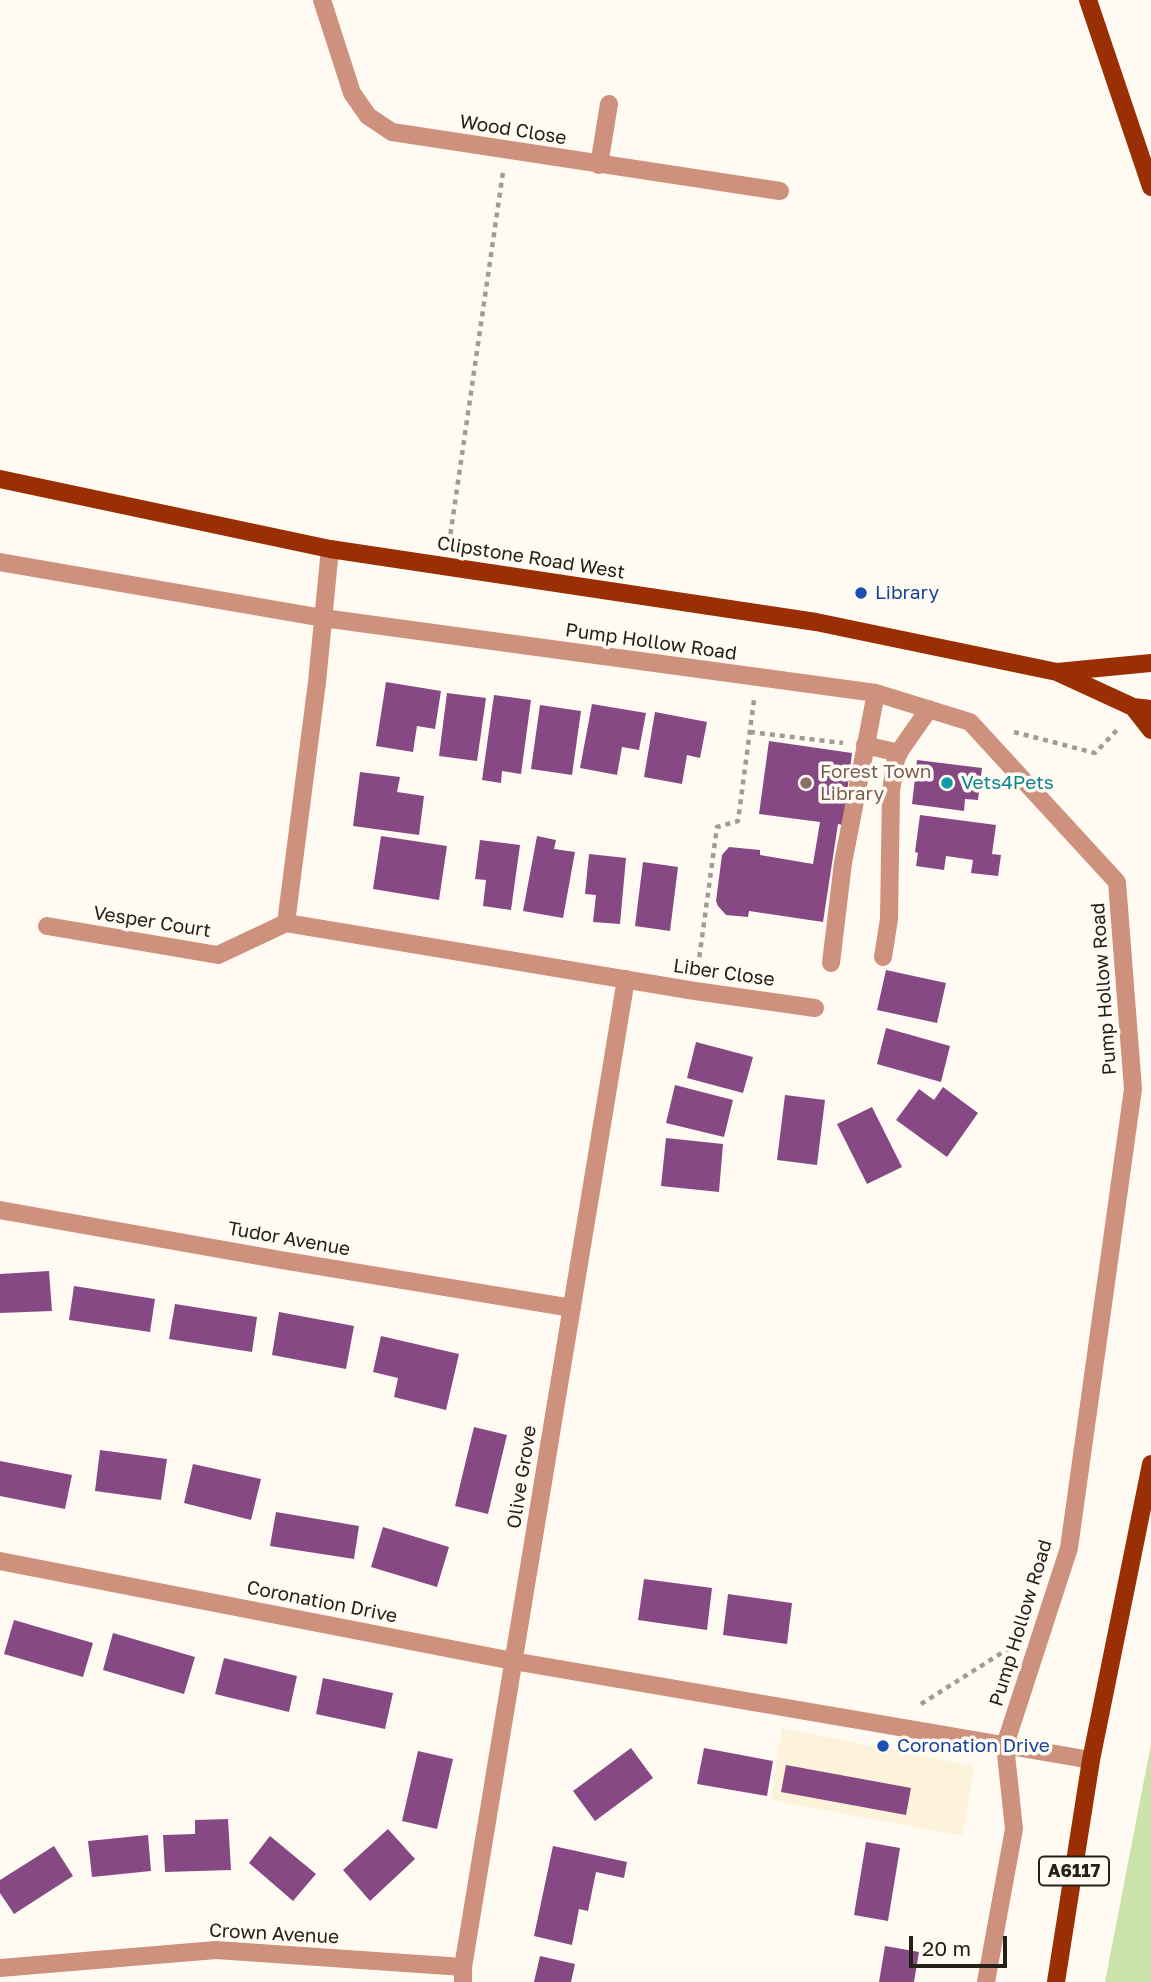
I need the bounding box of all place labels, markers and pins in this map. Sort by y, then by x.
place label: Library [875,582,939,604]
marker: Library [853,585,869,601]
place label: Forest Town Library [820,761,932,805]
place label: Vets4Pets [961,772,1054,794]
marker: Forest Town Library [798,775,814,791]
marker: Vets4Pets [939,775,955,791]
place label: Coronation Drive [897,1735,1050,1757]
marker: Coronation Drive [875,1738,891,1754]

